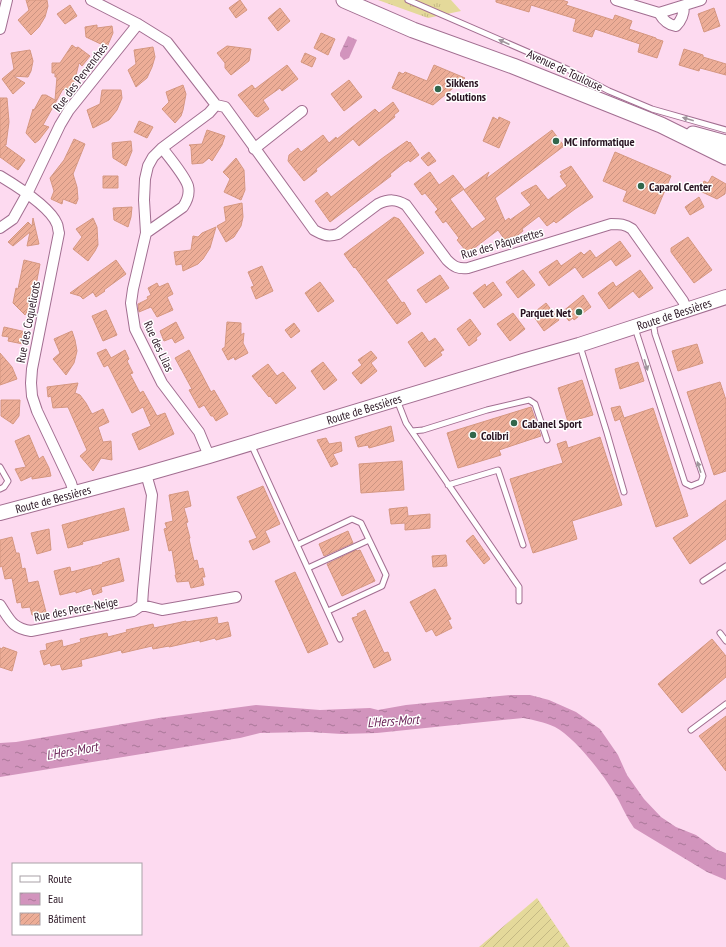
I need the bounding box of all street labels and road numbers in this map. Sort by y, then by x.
street label: Rue des Pervenches [49,40,111,114]
street label: Avenue de Toulouse [525,46,605,94]
street label: Rue des Pâquerettes [459,224,545,262]
street label: Rue des Coquelicots [13,280,43,364]
street label: Route de Bessières [635,295,713,333]
street label: Rue des Lilas [141,318,177,374]
street label: Route de Bessières [325,390,403,428]
street label: Route de Bessières [14,482,92,516]
street label: Rue des Perce-Neige [33,594,119,624]

